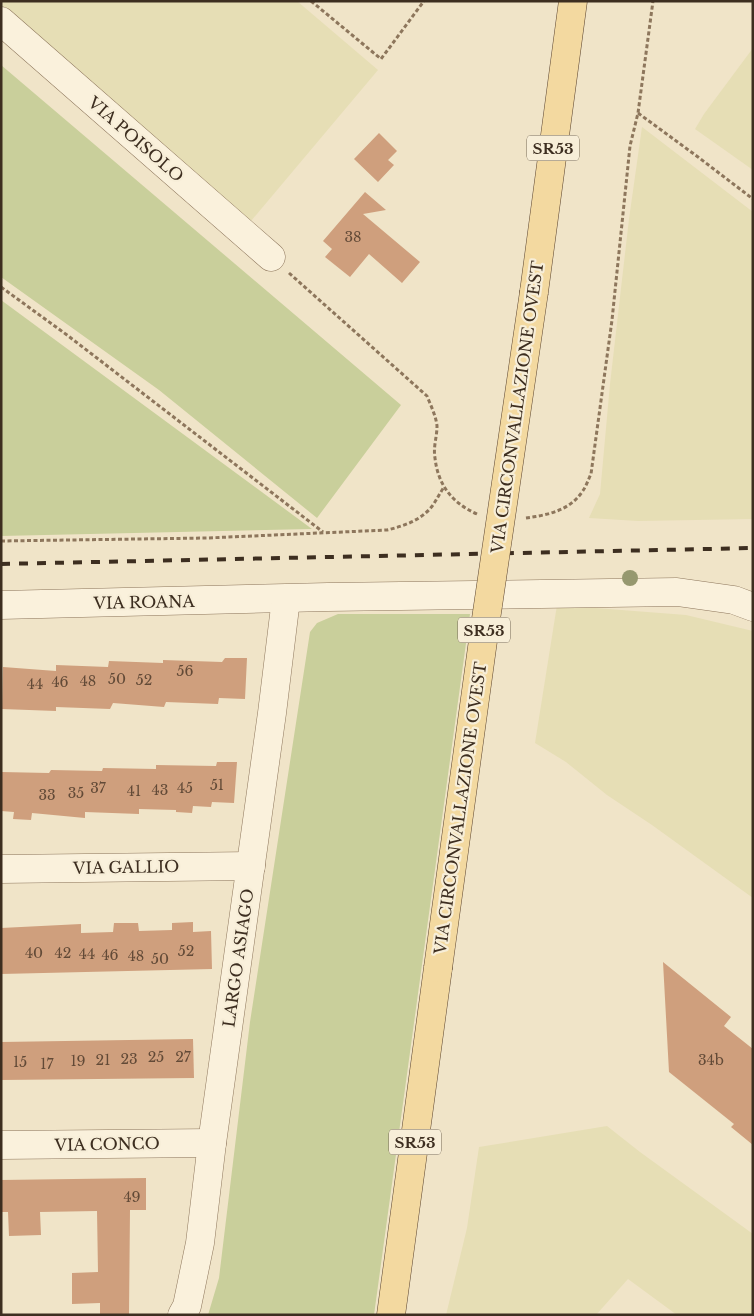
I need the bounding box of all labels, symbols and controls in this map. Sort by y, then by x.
street label: VIA POISOLO [83,91,188,186]
road number: SR53 [527,136,579,160]
house number: 38 [344,228,362,246]
street label: VIA CIRCONVALLAZIONE OVEST [486,259,547,555]
street label: VIA ROANA [92,591,195,613]
road number: SR53 [458,618,510,642]
street label: VIA CIRCONVALLAZIONE OVEST [429,660,490,956]
house number: 56 [177,662,193,680]
house number: 50 [108,670,126,688]
house number: 52 [136,671,152,689]
house number: 48 [80,672,96,690]
house number: 46 [51,673,69,691]
house number: 44 [27,675,43,693]
house number: 51 [210,776,224,794]
house number: 37 [90,779,107,797]
house number: 45 [177,779,193,797]
house number: 43 [152,781,168,799]
house number: 41 [127,782,141,800]
house number: 35 [68,784,84,802]
house number: 33 [38,786,56,804]
street label: VIA GALLIO [72,856,179,878]
street label: LARGO ASIAGO [218,887,258,1029]
house number: 52 [178,942,194,960]
house number: 40 [25,944,43,962]
house number: 42 [55,944,71,962]
house number: 44 [79,945,95,963]
house number: 46 [101,946,119,964]
house number: 48 [128,947,144,965]
house number: 50 [151,950,169,968]
house number: 25 [148,1048,164,1066]
house number: 27 [175,1048,192,1066]
house number: 23 [120,1050,138,1068]
house number: 21 [96,1051,110,1069]
house number: 34b [698,1051,724,1069]
house number: 19 [70,1052,86,1070]
house number: 15 [13,1053,27,1071]
house number: 17 [40,1055,55,1073]
road number: SR53 [389,1130,441,1154]
street label: VIA CONCO [53,1133,160,1155]
house number: 49 [123,1188,141,1206]

